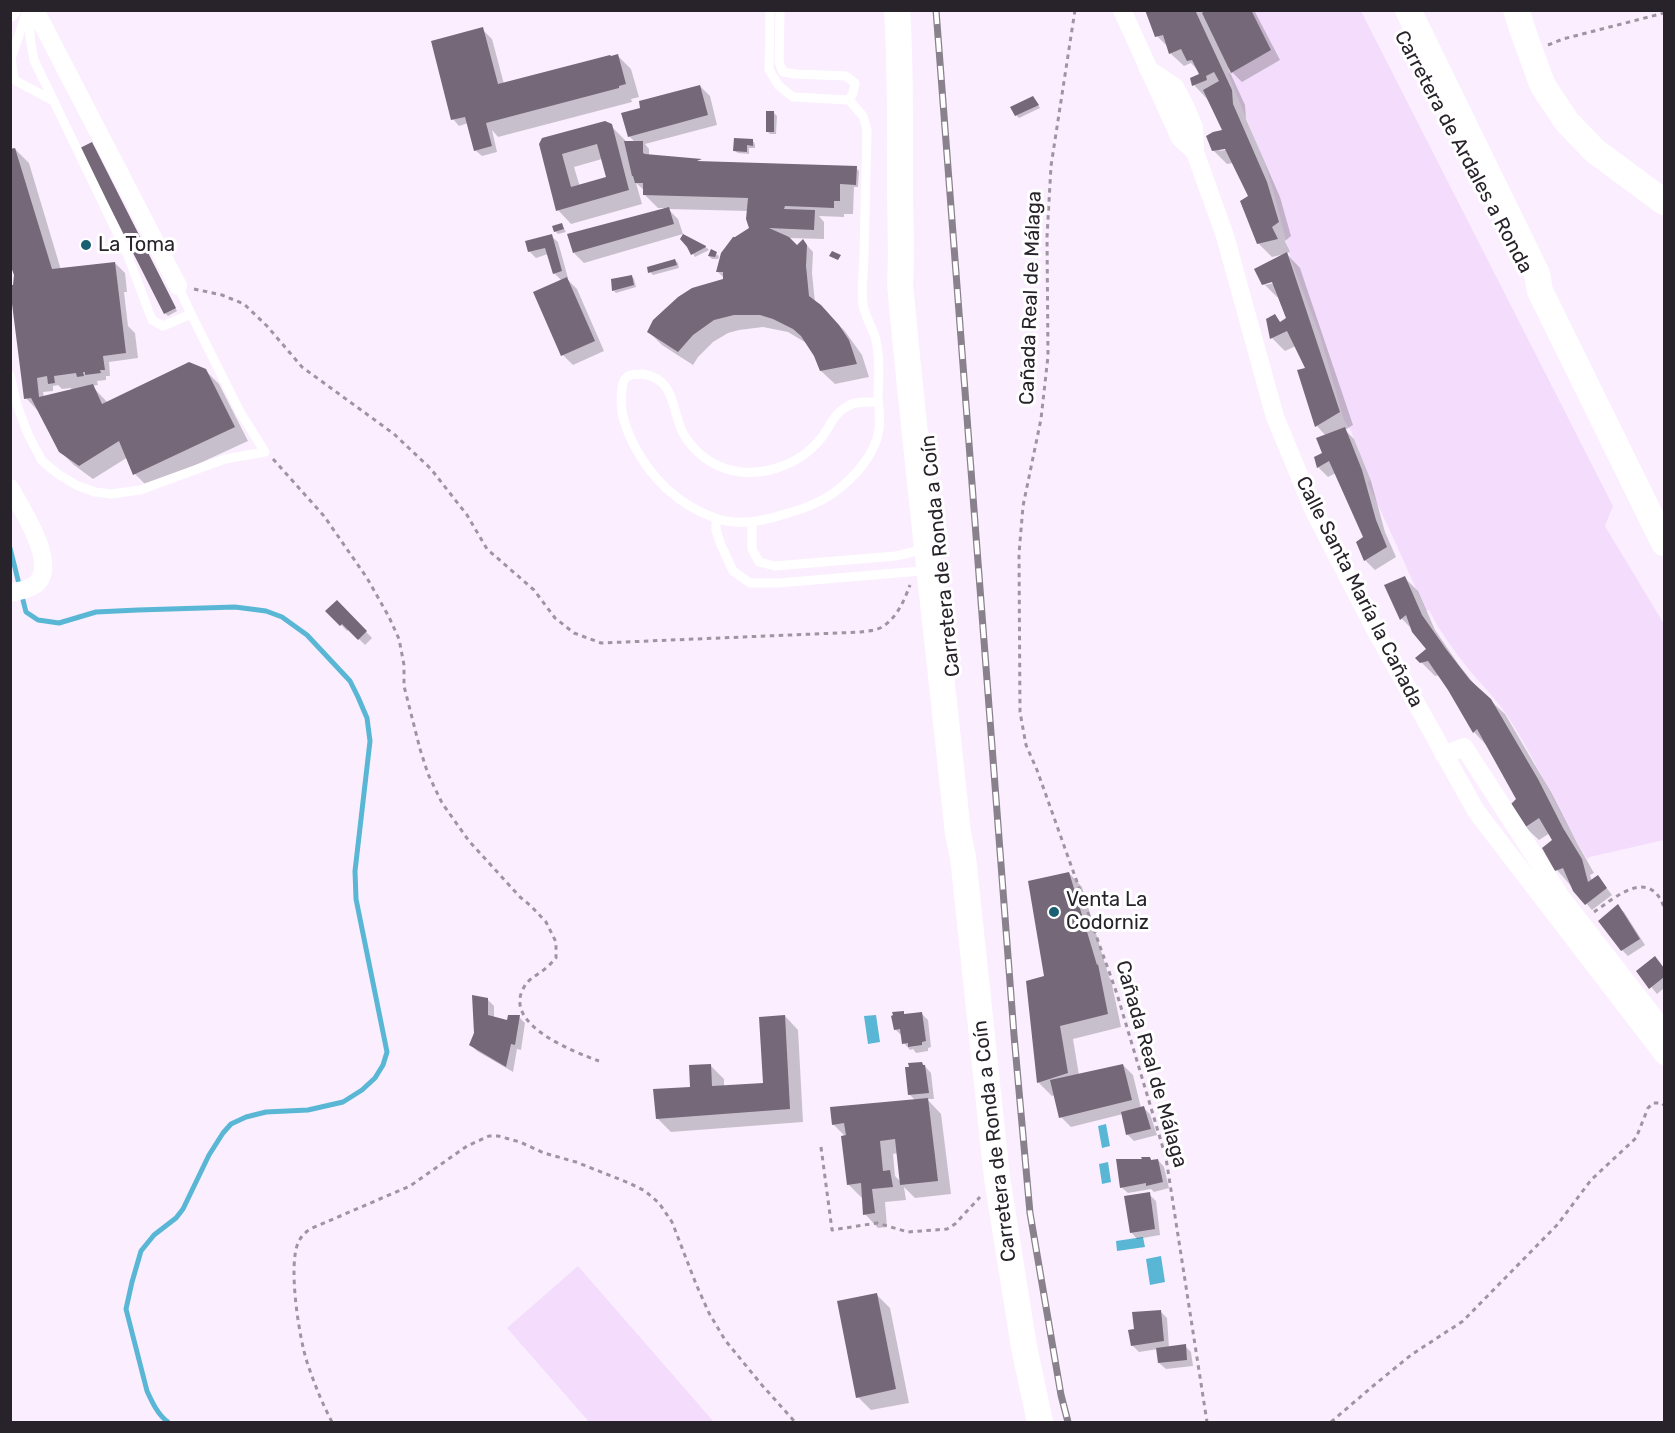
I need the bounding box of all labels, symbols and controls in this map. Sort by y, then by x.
street label: Carretera de Ardales a Ronda [1389,27,1537,277]
street label: Cañada Real de Málaga [1015,191,1047,405]
place label: La Toma [98,233,175,257]
marker: La Toma [79,238,93,252]
street label: Carretera de Ronda a Coín [916,434,966,678]
street label: Calle Santa María la Cañada [1290,473,1428,711]
place label: Venta La Codorniz [1066,888,1149,935]
marker: Venta La Codorniz [1047,905,1061,919]
street label: Cañada Real de Málaga [1110,958,1192,1170]
street label: Carretera de Ronda a Coín [968,1019,1022,1263]

